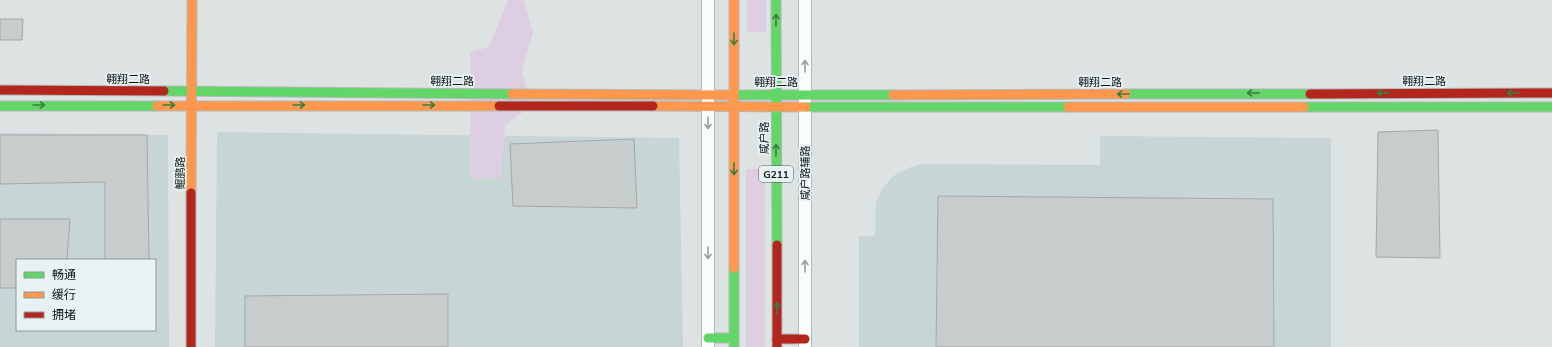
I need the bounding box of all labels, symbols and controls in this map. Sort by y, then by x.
one-way arrow [772,14,780,27]
one-way arrow [730,32,738,45]
one-way arrow [801,60,809,73]
street label: 翱翔二路 [106,72,150,86]
street label: 翱翔二路 [430,74,474,88]
street label: 翱翔二路 [1402,74,1446,88]
street label: 翱翔二路 [754,75,798,89]
street label: 翱翔二路 [1078,75,1122,89]
one-way arrow [1247,89,1260,97]
one-way arrow [1377,89,1390,97]
one-way arrow [1507,89,1520,97]
one-way arrow [1117,90,1130,98]
one-way arrow [32,101,45,109]
one-way arrow [162,101,175,109]
one-way arrow [292,101,305,109]
one-way arrow [422,102,435,109]
one-way arrow [704,116,712,129]
street label: 咸户路 [757,122,771,155]
one-way arrow [772,144,780,157]
street label: 咸户路辅路 [798,146,812,201]
street label: 鲲鹏路 [173,157,187,190]
one-way arrow [730,162,738,175]
road number: G211 [759,166,793,182]
one-way arrow [704,246,712,259]
legend [16,259,156,331]
one-way arrow [801,260,809,273]
text: 畅通 [52,267,76,282]
text: 缓行 [52,287,76,302]
one-way arrow [773,302,781,315]
text: 拥堵 [52,307,76,322]

